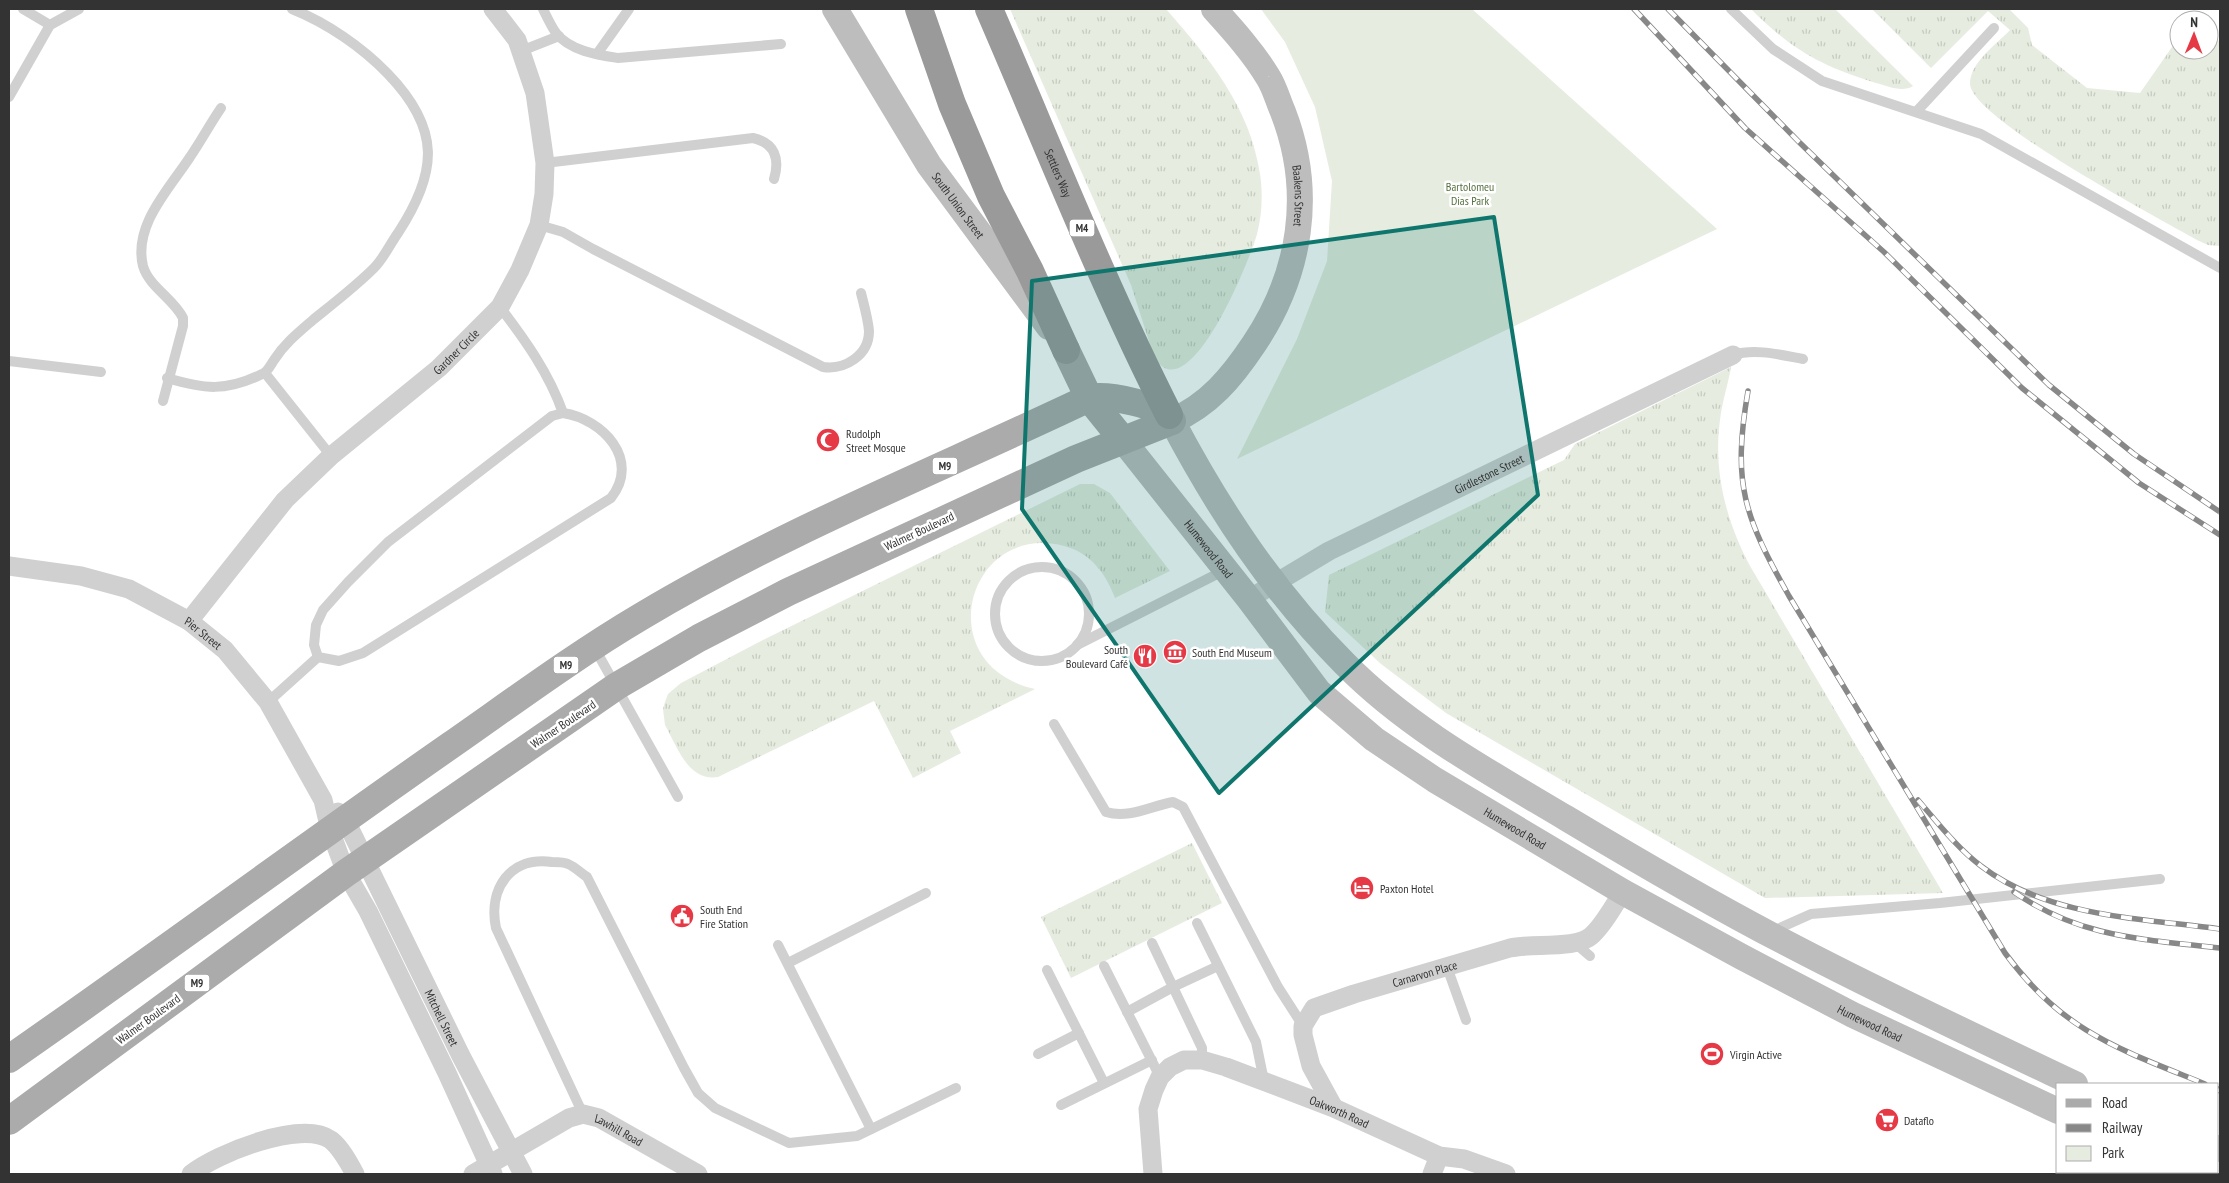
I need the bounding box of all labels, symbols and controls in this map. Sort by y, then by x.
north arrow [2169,10,2219,60]
text: N [2190,13,2198,31]
street label: Settlers Way [1042,146,1076,200]
street label: Baakens Street [1290,164,1307,228]
street label: South Union Street [929,169,989,242]
park label: Bartolomeu Dias Park [1446,179,1494,208]
road number: M4 [1070,220,1094,237]
street label: Gardner Circle [430,325,482,377]
place label: Rudolph Street Mosque [846,426,906,455]
mosque icon: Rudolph Street Mosque [815,427,841,453]
street label: Girdlestone Street [1452,450,1526,497]
road number: M9 [932,458,958,474]
street label: Walmer Boulevard [882,508,956,554]
street label: Humewood Road [1181,517,1237,581]
street label: Pier Street [183,613,226,653]
museum icon: South End Museum [1162,639,1188,665]
place label: South Boulevard Café [1066,642,1128,671]
restaurant icon: South Boulevard Café [1132,643,1158,669]
place label: South End Museum [1192,645,1272,660]
road number: M9 [554,656,578,674]
street label: Walmer Boulevard [528,697,598,751]
street label: Humewood Road [1481,803,1549,852]
hotel icon: Paxton Hotel [1349,875,1375,901]
place label: Paxton Hotel [1380,881,1434,896]
place label: South End Fire Station [700,902,748,931]
public building icon: South End Fire Station [669,903,695,929]
street label: Carnarvon Place [1391,957,1459,990]
road number: M9 [184,974,210,991]
street label: Mitchell Street [422,987,463,1049]
street label: Walmer Boulevard [113,991,183,1047]
street label: Humewood Road [1835,1001,1905,1045]
sports icon: Virgin Active [1699,1041,1725,1067]
place label: Virgin Active [1729,1047,1782,1062]
legend [2056,1083,2219,1173]
street label: Oakworth Road [1308,1092,1372,1131]
text: Road [2102,1093,2128,1112]
supermarket icon: Dataflo [1874,1107,1900,1133]
street label: Lawhill Road [593,1110,646,1149]
place label: Dataflo [1904,1113,1934,1128]
text: Railway [2102,1118,2143,1137]
text: Park [2102,1143,2124,1162]

